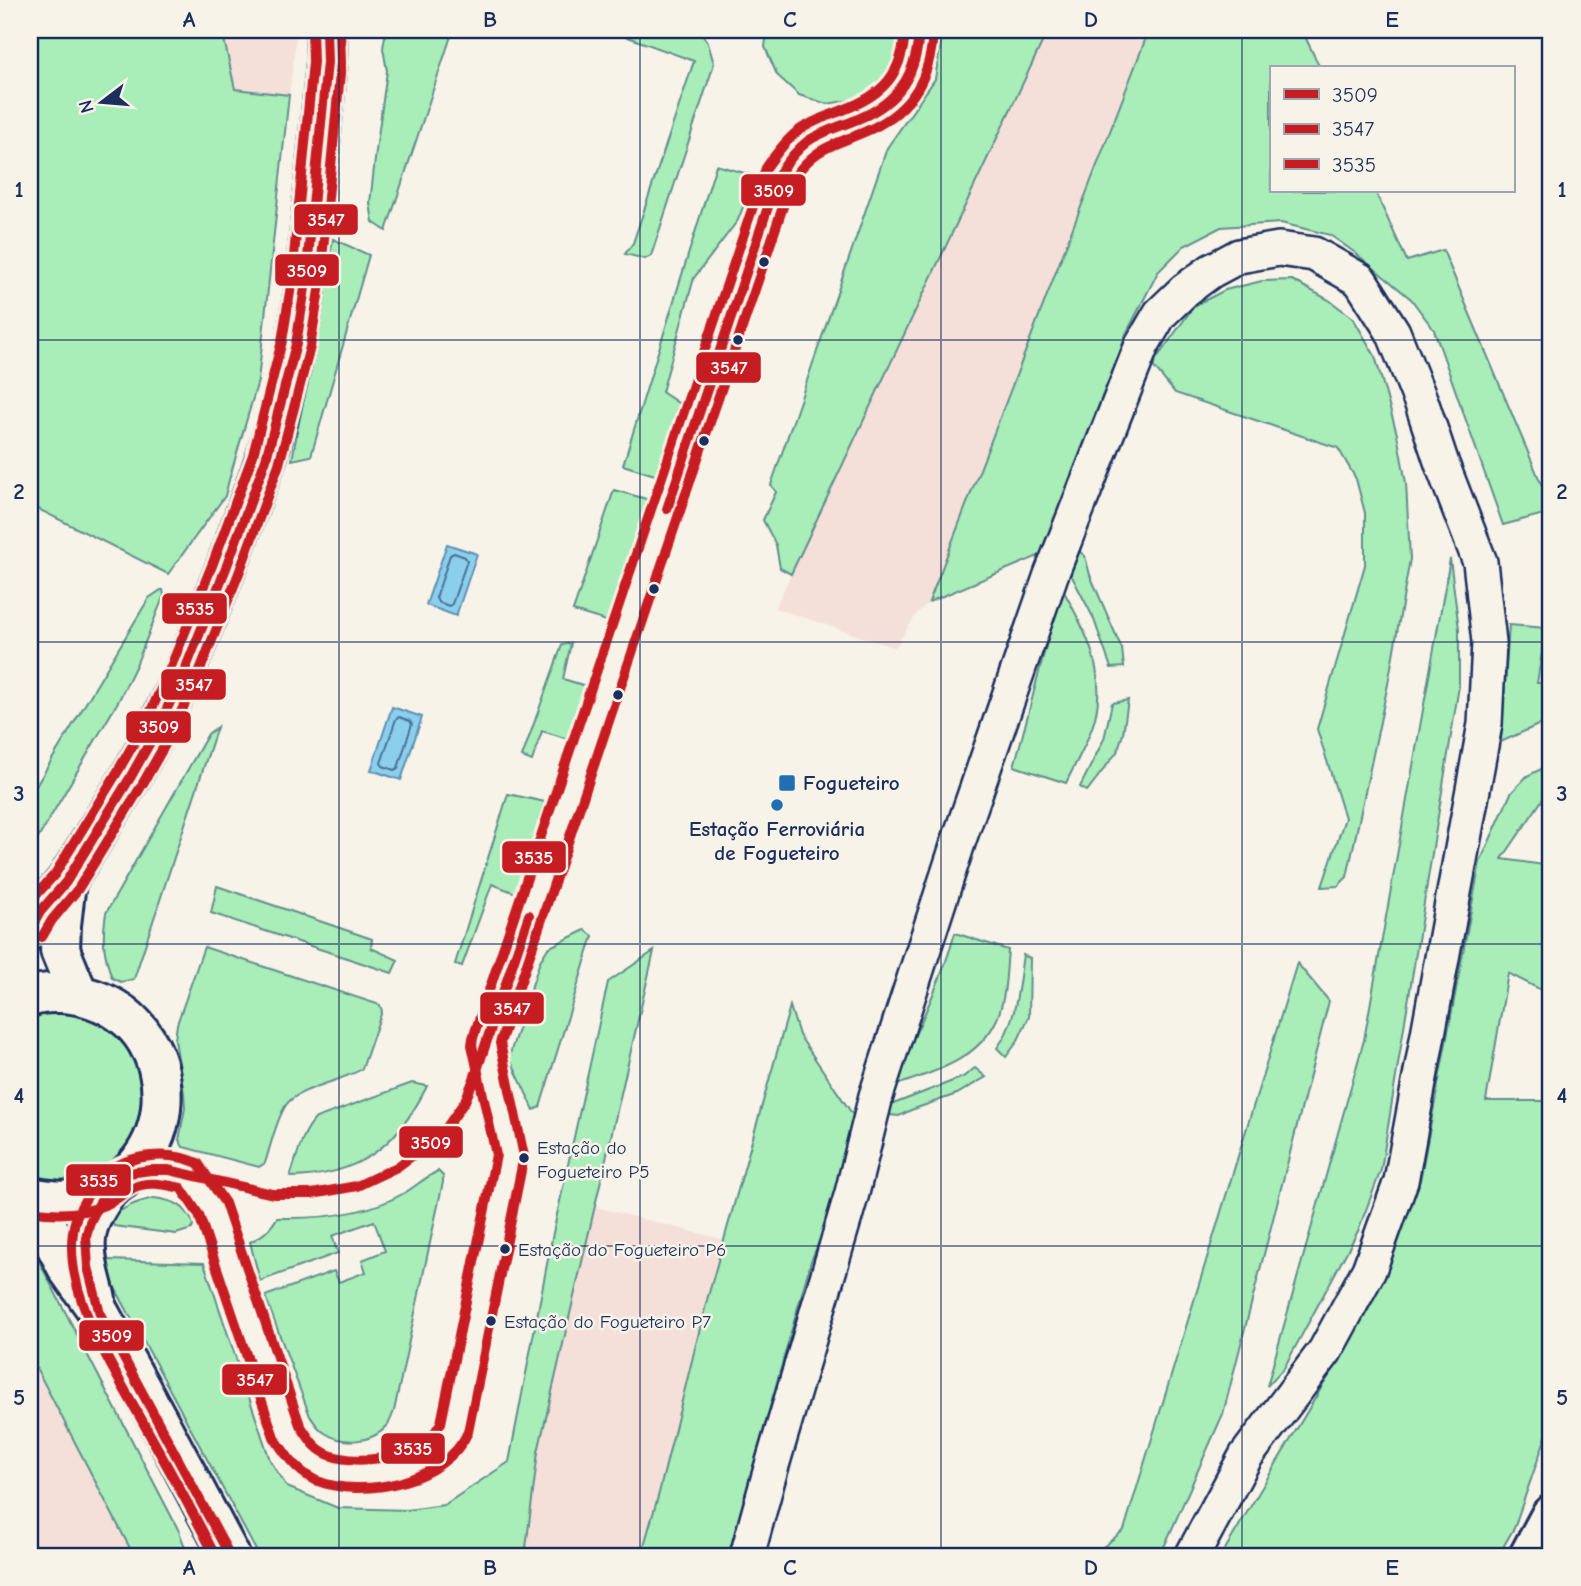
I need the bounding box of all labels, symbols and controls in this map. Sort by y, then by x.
text: A [183,6,196,33]
text: B [483,6,497,33]
text: C [783,6,797,33]
text: D [1084,6,1098,33]
text: E [1385,6,1399,33]
north arrow [66,66,136,136]
legend [1270,66,1514,192]
text: 3509 [1332,83,1378,107]
text: N [74,97,99,115]
text: 3547 [1332,117,1374,141]
text: 3535 [1332,153,1376,177]
line badge: 3509 [740,173,807,207]
text: 1 [14,176,24,203]
text: 1 [1557,176,1567,203]
text: 3509 [754,180,794,202]
line badge: 3547 [293,203,359,236]
text: 3547 [308,209,345,231]
line badge: 3509 [274,253,340,287]
unlabelled marker [757,255,771,269]
text: 3509 [287,260,327,282]
unlabelled marker [731,333,745,347]
line badge: 3547 [695,351,762,384]
text: 3547 [711,357,748,379]
unlabelled marker [697,434,711,448]
text: 2 [13,478,25,505]
text: 2 [1556,478,1568,505]
unlabelled marker [647,582,661,596]
line badge: 3535 [161,592,228,625]
text: 3535 [176,598,214,620]
line badge: 3547 [160,668,227,701]
text: 3547 [176,674,213,696]
unlabelled marker [611,688,625,702]
line badge: 3509 [125,710,192,744]
text: 3509 [139,716,179,738]
place label: Fogueteiro [803,771,900,795]
marker: Fogueteiro [777,773,797,793]
text: 3 [13,780,25,807]
text: 3 [1556,780,1568,807]
marker: Estação Ferroviária de Fogueteiro [769,797,785,813]
place label: Estação Ferroviária de Fogueteiro [689,817,865,865]
line badge: 3535 [501,840,567,874]
text: 3535 [515,847,553,869]
line badge: 3547 [479,991,545,1025]
text: 3547 [494,998,531,1020]
text: 4 [14,1082,25,1109]
text: 4 [1557,1082,1568,1109]
line badge: 3509 [398,1125,464,1159]
text: 3509 [411,1132,451,1154]
place label: Estação do Fogueteiro P5 [537,1137,650,1183]
marker: Estação do Fogueteiro P5 [517,1151,531,1165]
line badge: 3535 [65,1163,132,1197]
text: 3535 [80,1170,118,1192]
place label: Estação do Fogueteiro P6 [518,1239,726,1261]
marker: Estação do Fogueteiro P6 [498,1242,512,1256]
place label: Estação do Fogueteiro P7 [504,1311,711,1333]
marker: Estação do Fogueteiro P7 [484,1314,498,1328]
line badge: 3509 [78,1319,145,1352]
text: 3509 [92,1325,132,1347]
line badge: 3547 [221,1363,288,1396]
text: 3547 [237,1369,274,1391]
text: 5 [13,1384,25,1411]
text: 5 [1556,1384,1568,1411]
line badge: 3535 [380,1432,446,1465]
text: 3535 [394,1438,432,1460]
text: A [183,1554,196,1581]
text: B [483,1554,497,1581]
text: C [783,1554,797,1581]
text: D [1084,1554,1098,1581]
text: E [1385,1554,1399,1581]

